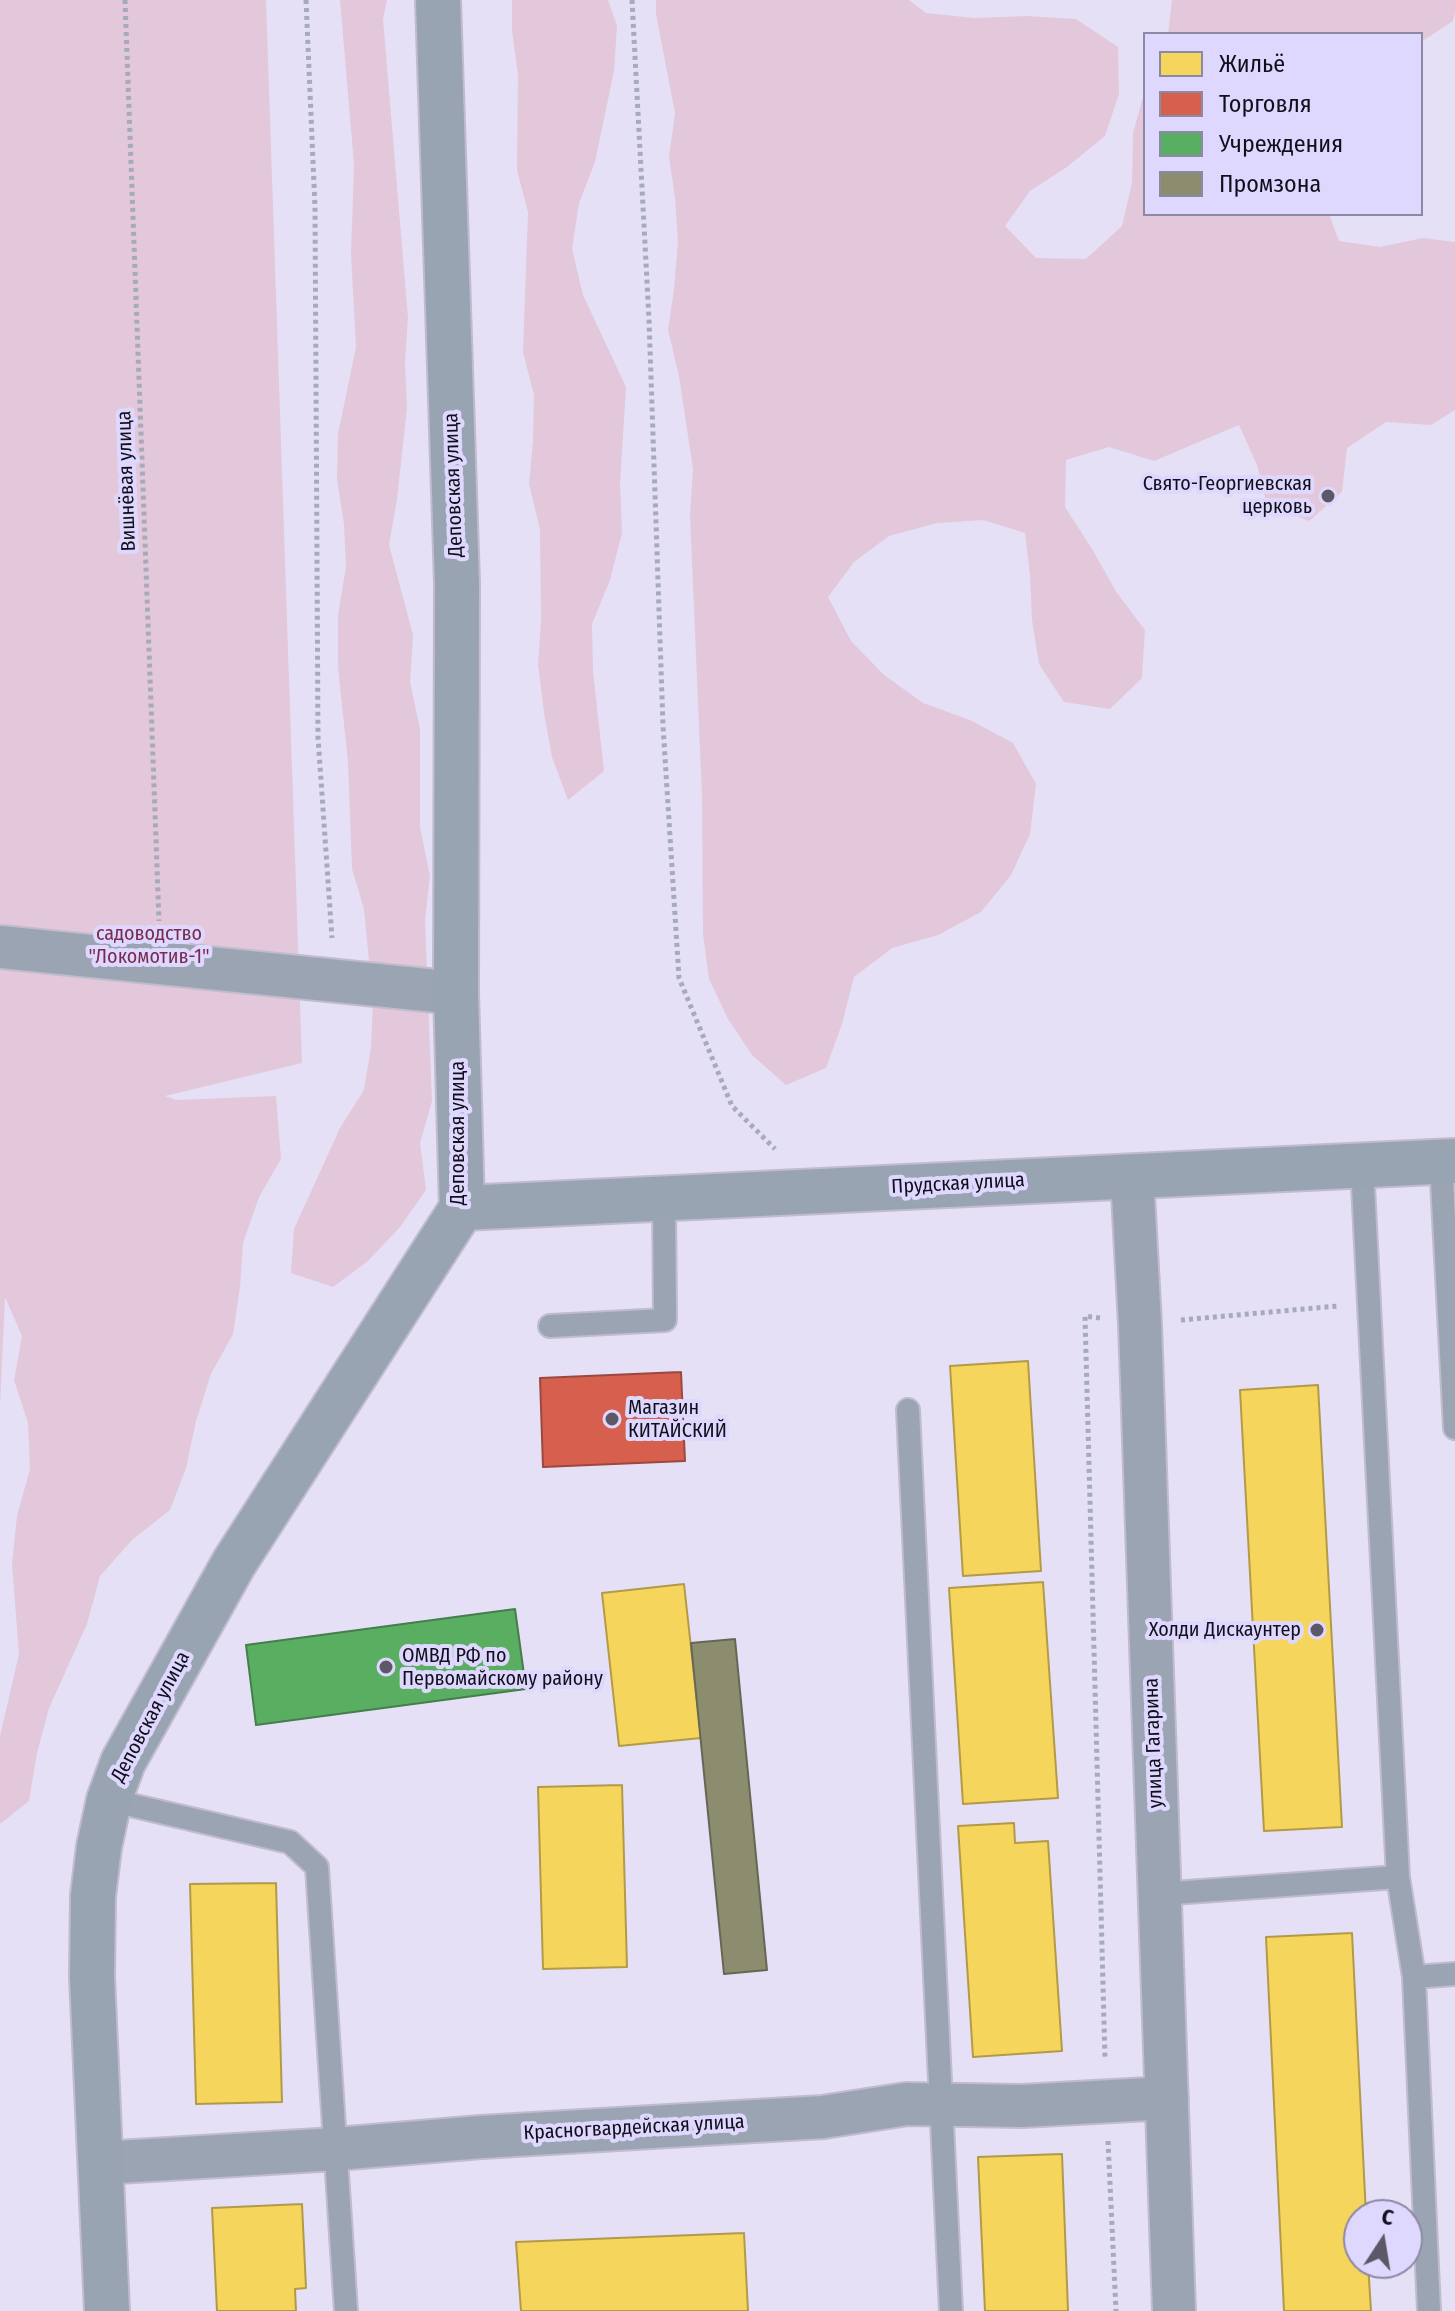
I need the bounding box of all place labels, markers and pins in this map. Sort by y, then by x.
place label: Свято-Георгиевская церковь [1143,472,1312,519]
marker: Свято-Георгиевская церковь [1319,487,1337,505]
place label: Магазин КИТАЙСКИЙ [628,1396,727,1443]
marker: Магазин КИТАЙСКИЙ [603,1410,621,1428]
place label: Холди Дискаунтер [1149,1618,1301,1642]
marker: Холди Дискаунтер [1308,1621,1326,1639]
place label: ОМВД РФ по Первомайскому району [402,1644,603,1691]
marker: ОМВД РФ по Первомайскому району [377,1658,395,1676]

